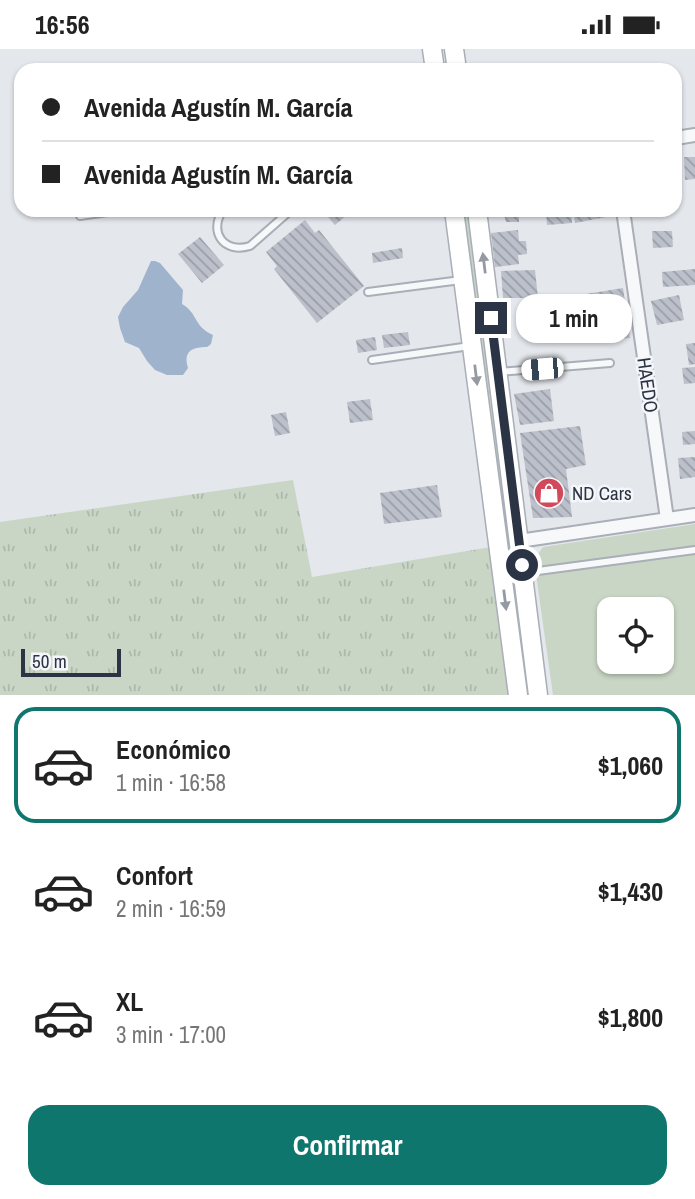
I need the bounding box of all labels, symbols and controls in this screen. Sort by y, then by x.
text: 16:56 [35,7,90,42]
text: Avenida Agustín M. García [84,90,353,125]
text: Avenida Agustín M. García [84,157,353,192]
one-way arrow [478,251,489,273]
callout: 1 min [516,293,631,343]
route end [475,302,507,334]
text: 1 min [549,303,599,334]
street label: HAEDO [631,356,665,414]
car [521,357,564,381]
one-way arrow [470,364,481,386]
shop icon: ND Cars [532,476,566,510]
place label: ND Cars [572,480,632,506]
route start [506,549,538,581]
one-way arrow [500,590,511,612]
map controls [597,597,674,674]
button: locate [597,597,674,674]
scale bar [21,646,121,678]
text: 50 m [32,648,67,674]
text: Económico [116,732,231,767]
icon: car [32,734,95,797]
text: $1,060 [598,748,663,783]
text: 1 min · 16:58 [116,767,226,798]
text: Confort [116,858,193,893]
icon: car [32,860,95,923]
text: $1,430 [598,874,663,909]
text: 2 min · 16:59 [116,893,226,924]
text: XL [116,984,143,1019]
icon: car [32,986,95,1049]
text: $1,800 [598,1000,663,1035]
text: 3 min · 17:00 [116,1019,226,1050]
button: Confirmar [28,1105,667,1185]

